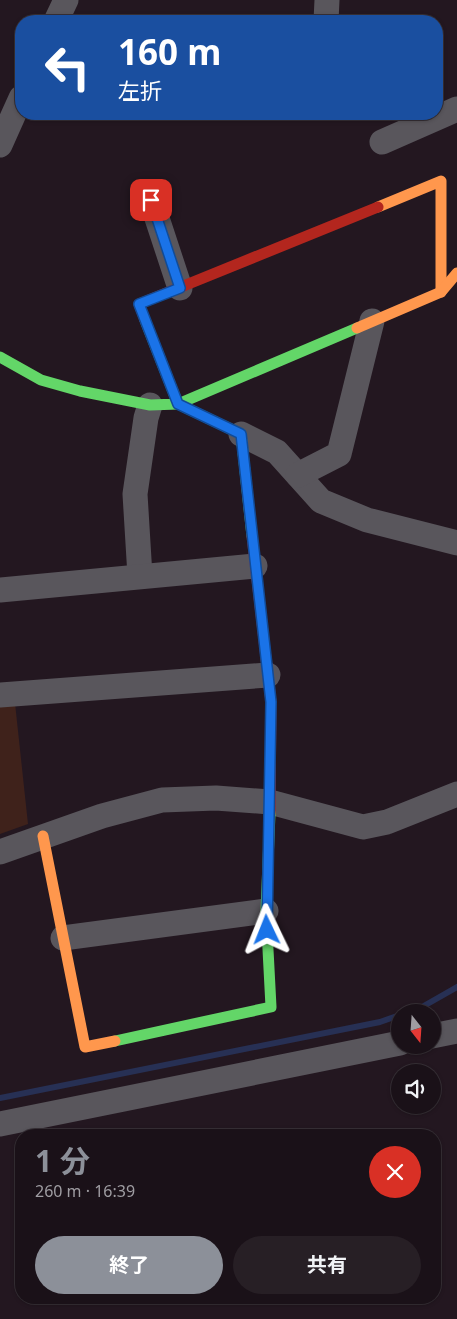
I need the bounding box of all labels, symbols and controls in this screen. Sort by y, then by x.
text: 160 m [118,28,221,75]
icon: left [35,35,100,100]
text: 左折 [118,75,162,105]
pin [130,179,172,221]
icon: arrive [137,186,165,214]
position arrow [240,903,292,955]
north arrow [391,1004,441,1054]
map controls [391,1004,441,1114]
button: sound [391,1064,441,1114]
text: 1 分 [35,1140,90,1181]
button: close [369,1146,421,1198]
text: 260 m · 16:39 [35,1180,135,1202]
button: 終了 [35,1236,223,1294]
button: 共有 [233,1236,421,1294]

